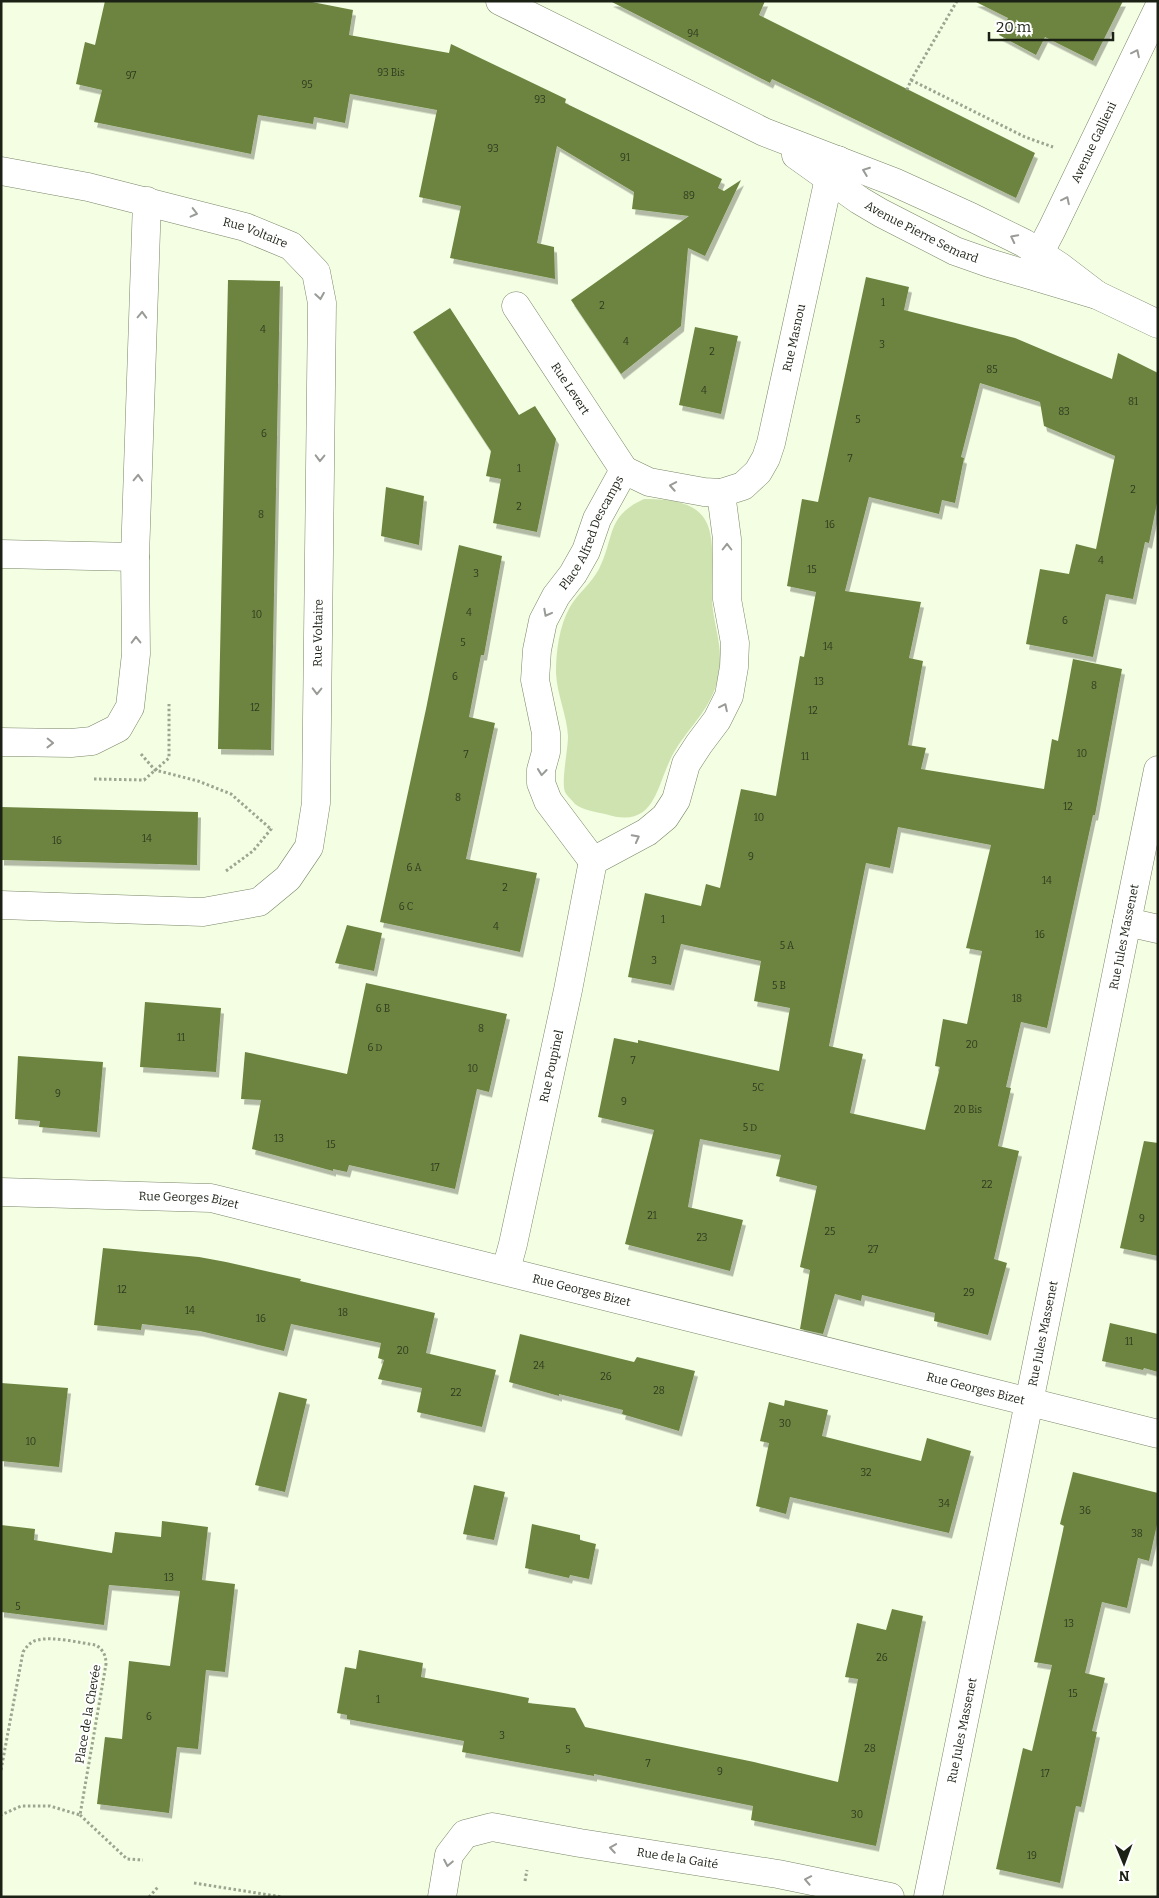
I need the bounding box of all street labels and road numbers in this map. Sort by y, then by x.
street label: Avenue Gallieni [1068,99,1119,185]
street label: Avenue Pierre Semard [862,198,980,266]
street label: Rue Voltaire [222,215,290,251]
street label: Rue Masnou [780,302,808,373]
street label: Rue Levert [548,360,593,418]
street label: Place Alfred Descamps [556,473,627,593]
street label: Rue Voltaire [310,599,326,667]
street label: Rue Jules Massenet [1106,882,1142,991]
street label: Rue Poupinel [537,1028,566,1104]
street label: Rue Georges Bizet [138,1189,241,1212]
street label: Rue Georges Bizet [531,1271,633,1309]
street label: Rue Jules Massenet [1025,1279,1061,1388]
street label: Rue Georges Bizet [925,1370,1027,1408]
street label: Place de la Chevée [72,1663,104,1765]
street label: Rue Jules Massenet [944,1676,980,1784]
street label: Rue de la Gaité [636,1845,719,1872]

